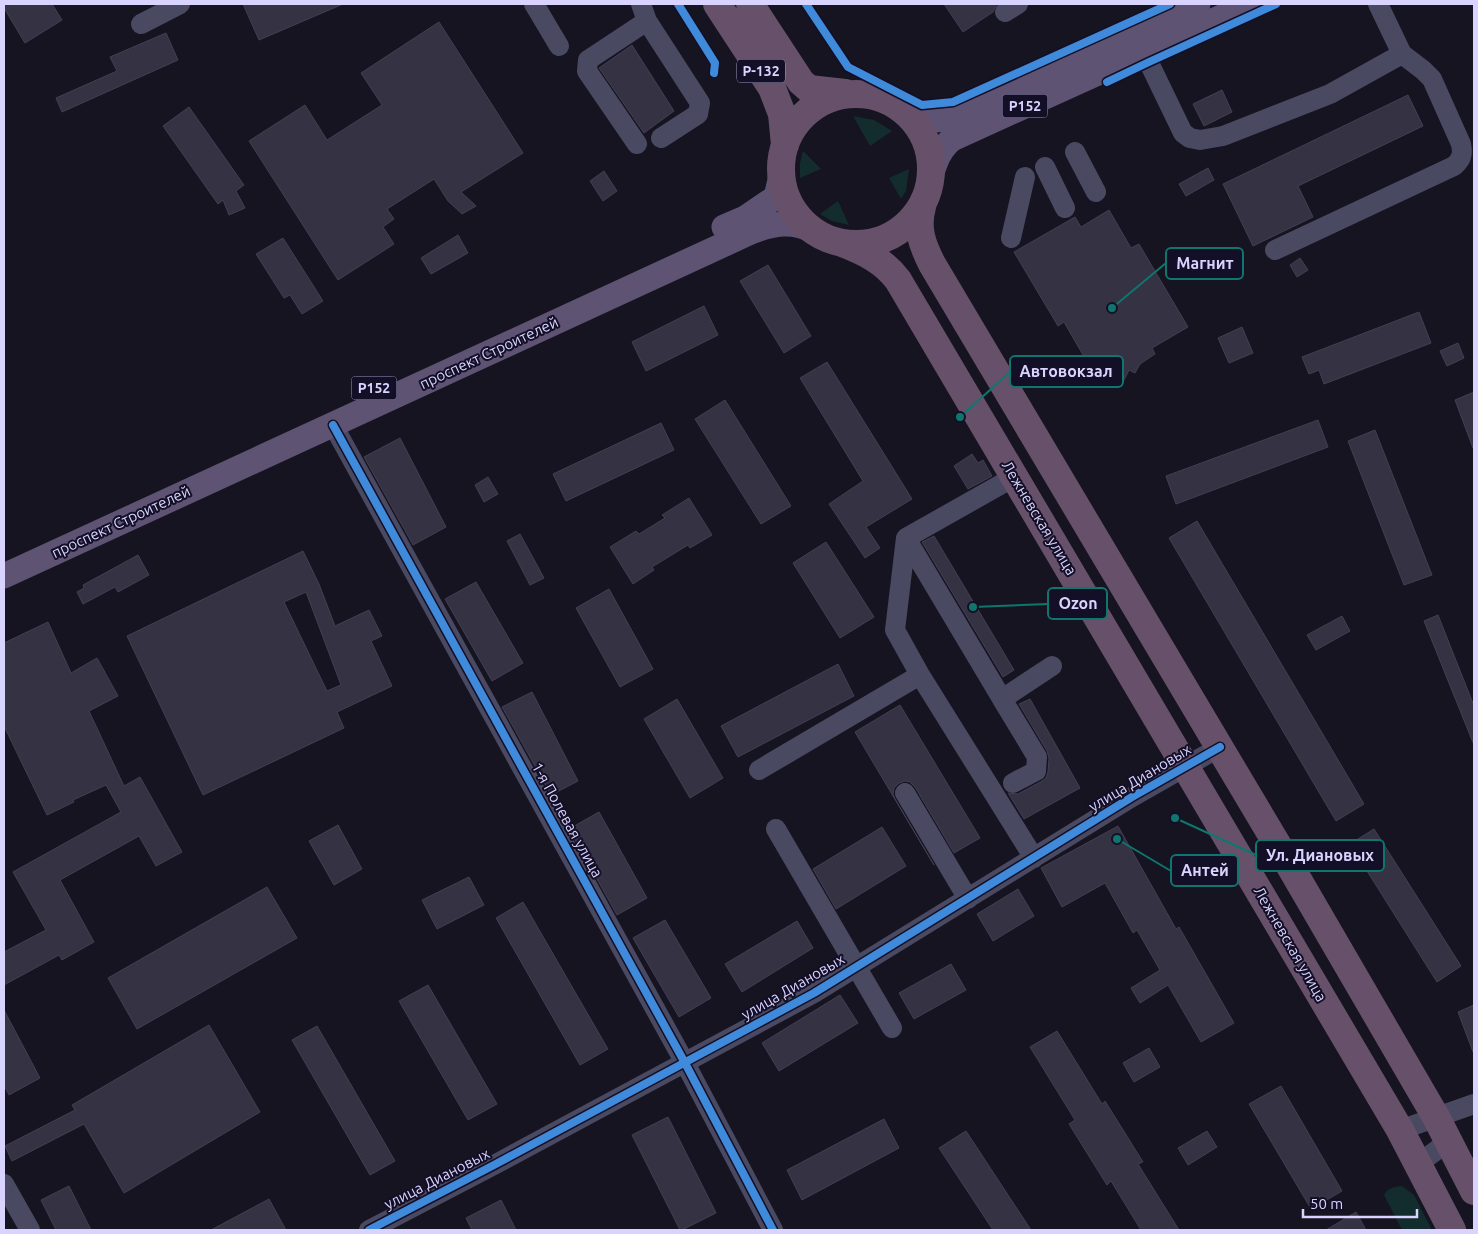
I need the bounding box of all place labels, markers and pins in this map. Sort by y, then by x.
callout: Магнит [1166,248,1243,279]
callout: Автовокзал [1010,356,1123,387]
callout: Ozon [1048,588,1107,619]
callout: Ул. Диановых [1256,840,1384,871]
callout: Антей [1171,855,1238,886]

